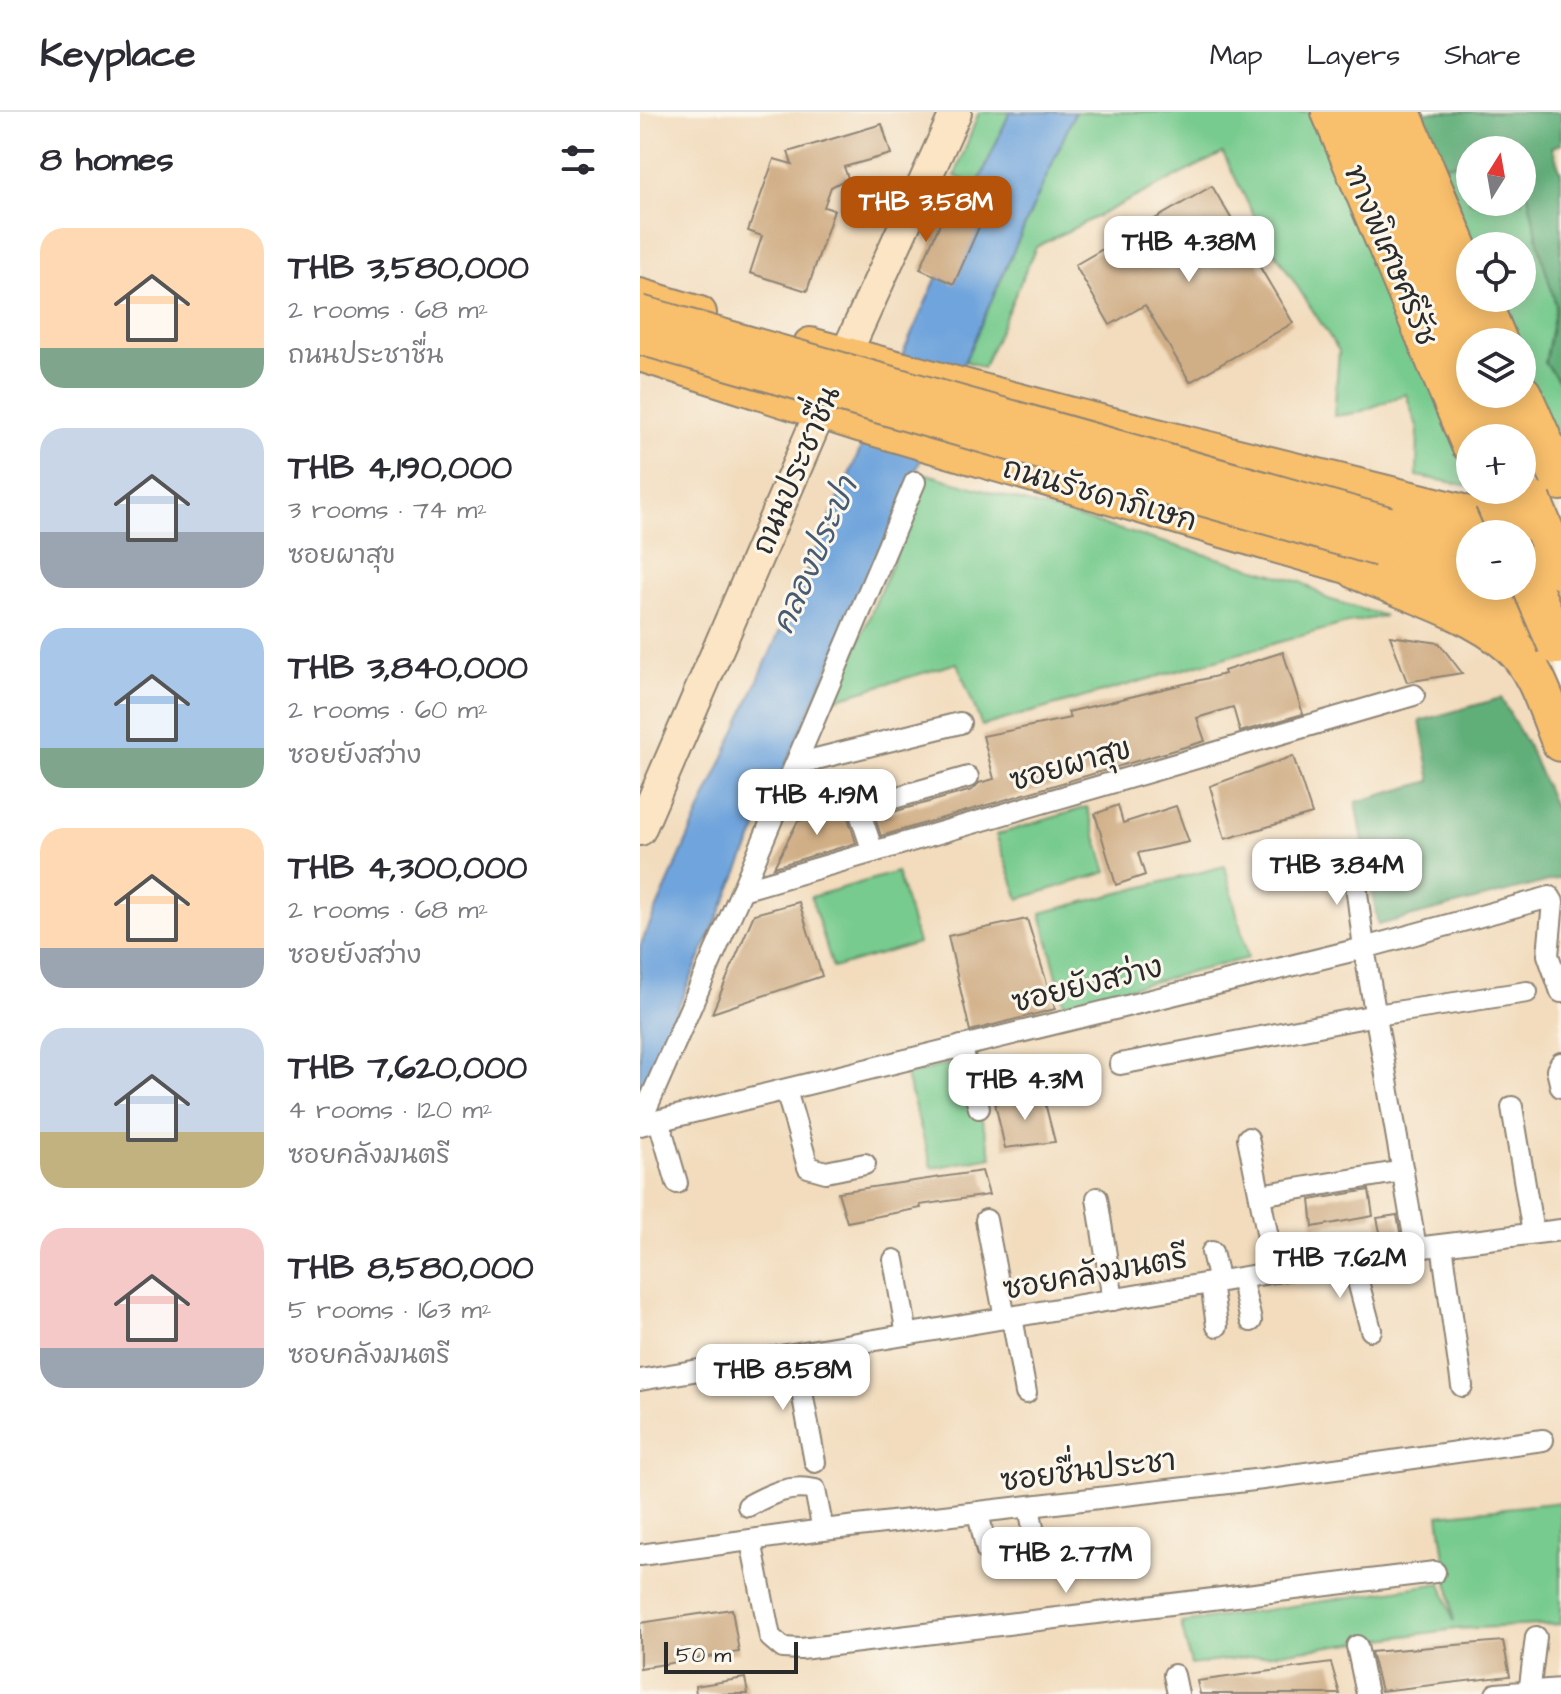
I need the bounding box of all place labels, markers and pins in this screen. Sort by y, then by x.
pin: THB 3.58M [834,176,1018,244]
pin: THB 4.38M [1097,216,1281,284]
pin: THB 4.19M [725,769,909,837]
pin: THB 3.84M [1245,839,1429,907]
pin: THB 4.3M [942,1054,1108,1122]
pin: THB 7.62M [1248,1232,1432,1300]
pin: THB 8.58M [691,1344,875,1412]
pin: THB 2.77M [974,1527,1158,1595]

